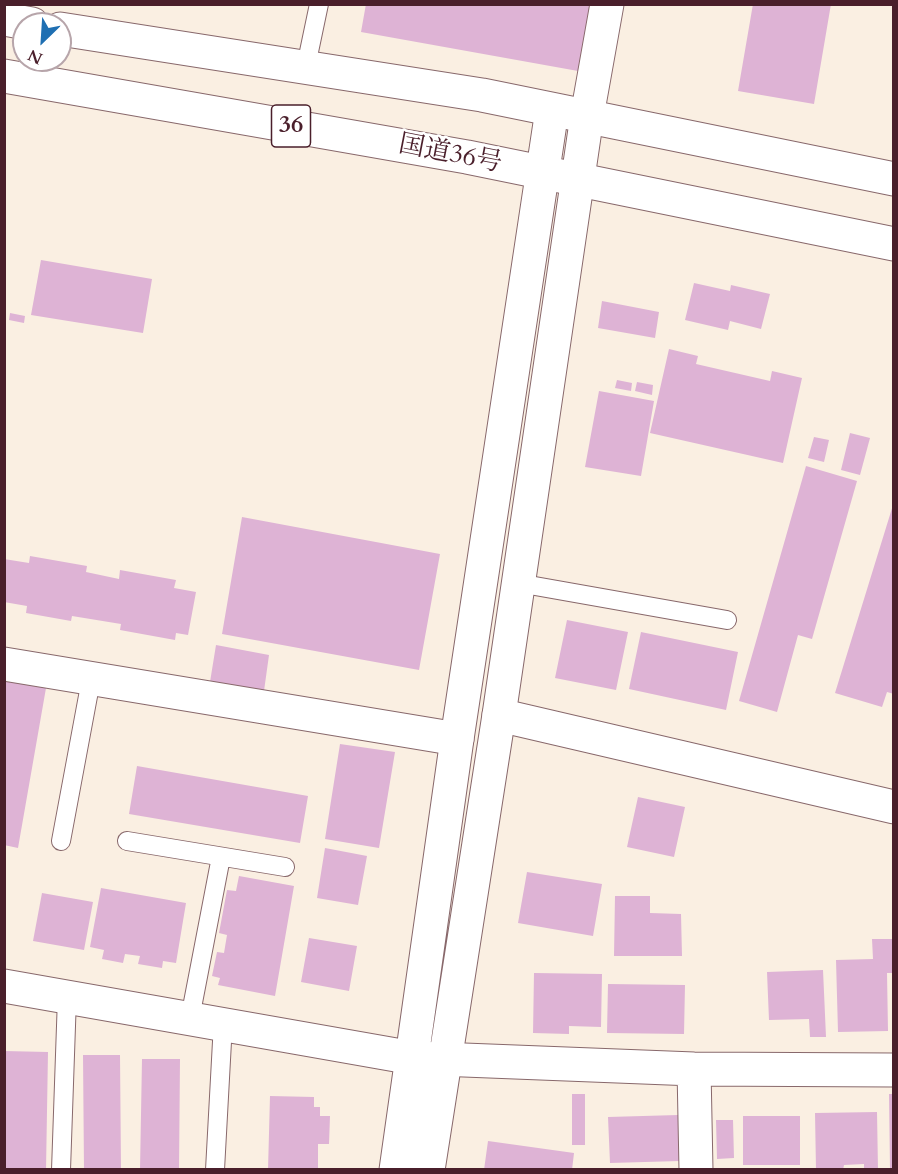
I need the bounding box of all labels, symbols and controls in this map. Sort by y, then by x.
north arrow [12,12,72,72]
text: N [24,44,46,69]
road number: 36 [272,105,310,147]
street label: 国道36号 [396,130,504,180]

